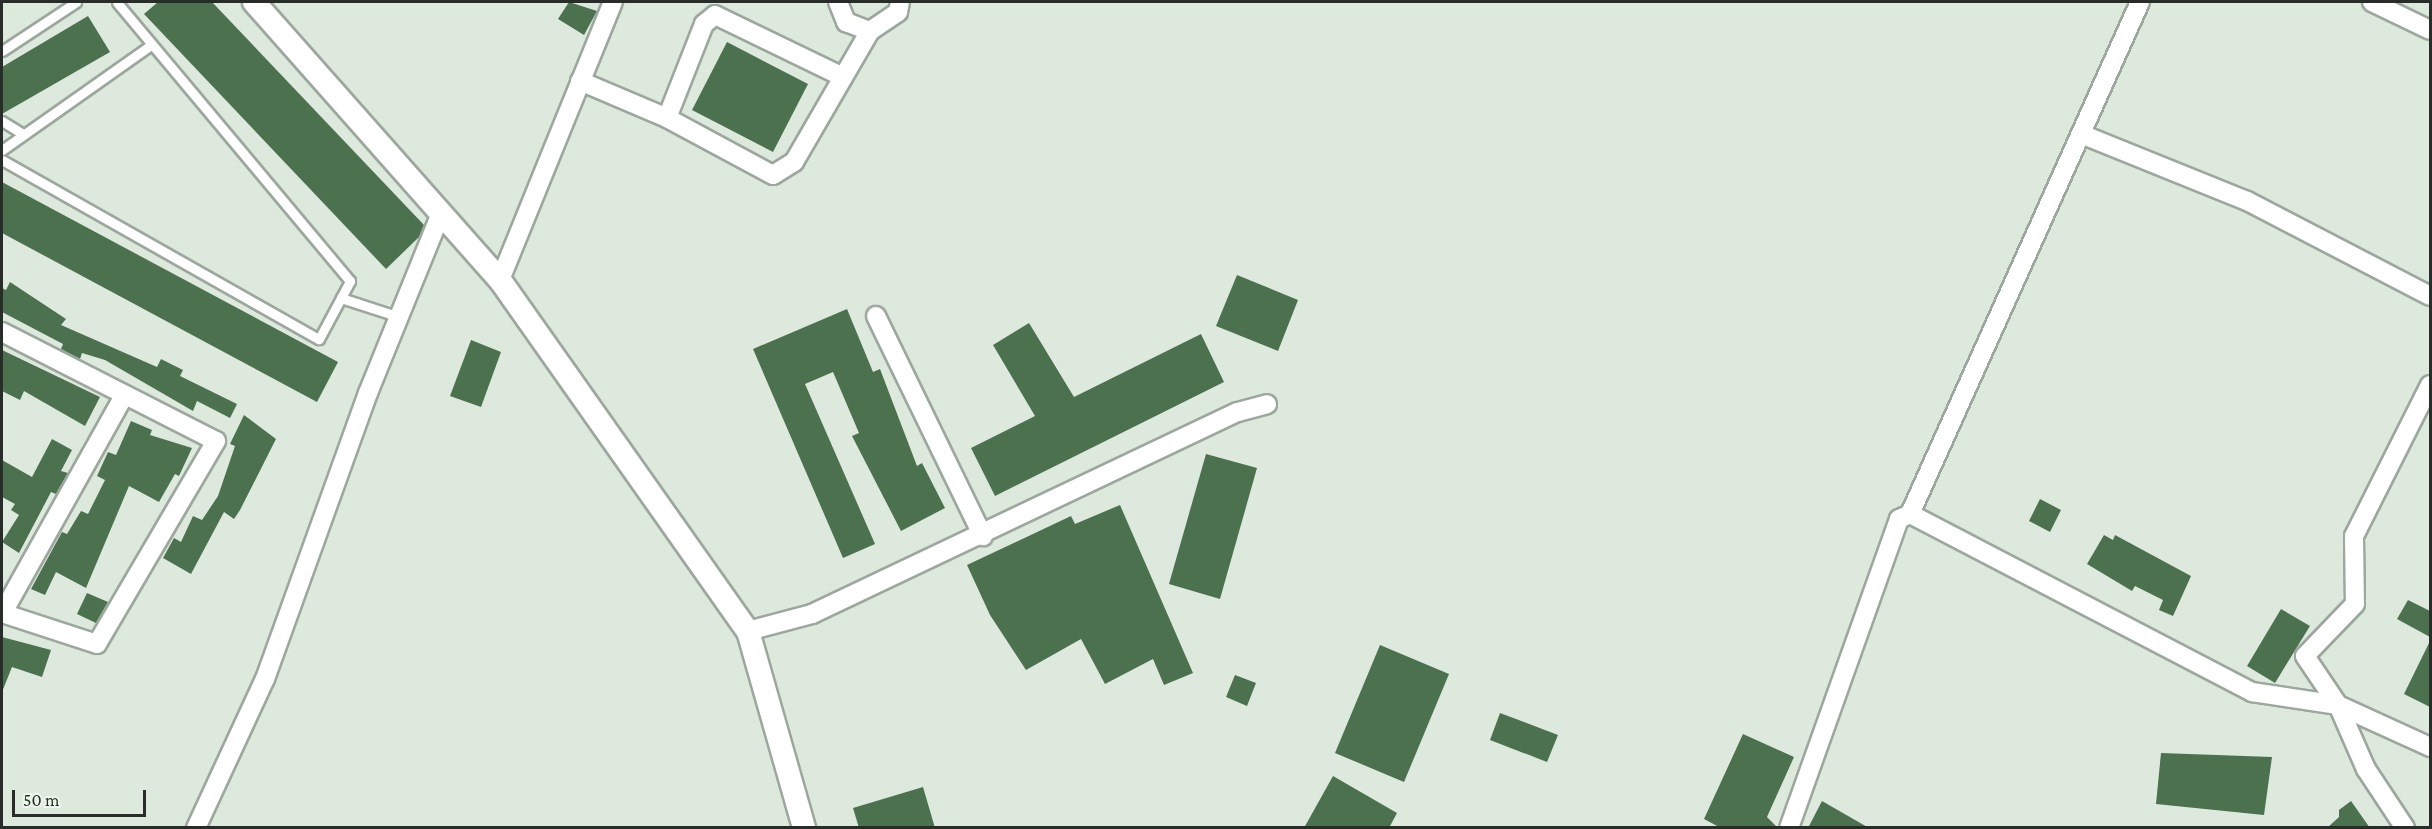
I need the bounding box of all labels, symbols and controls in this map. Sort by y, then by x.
scale bar [15,778,148,816]
text: 50 m [23,790,60,810]

